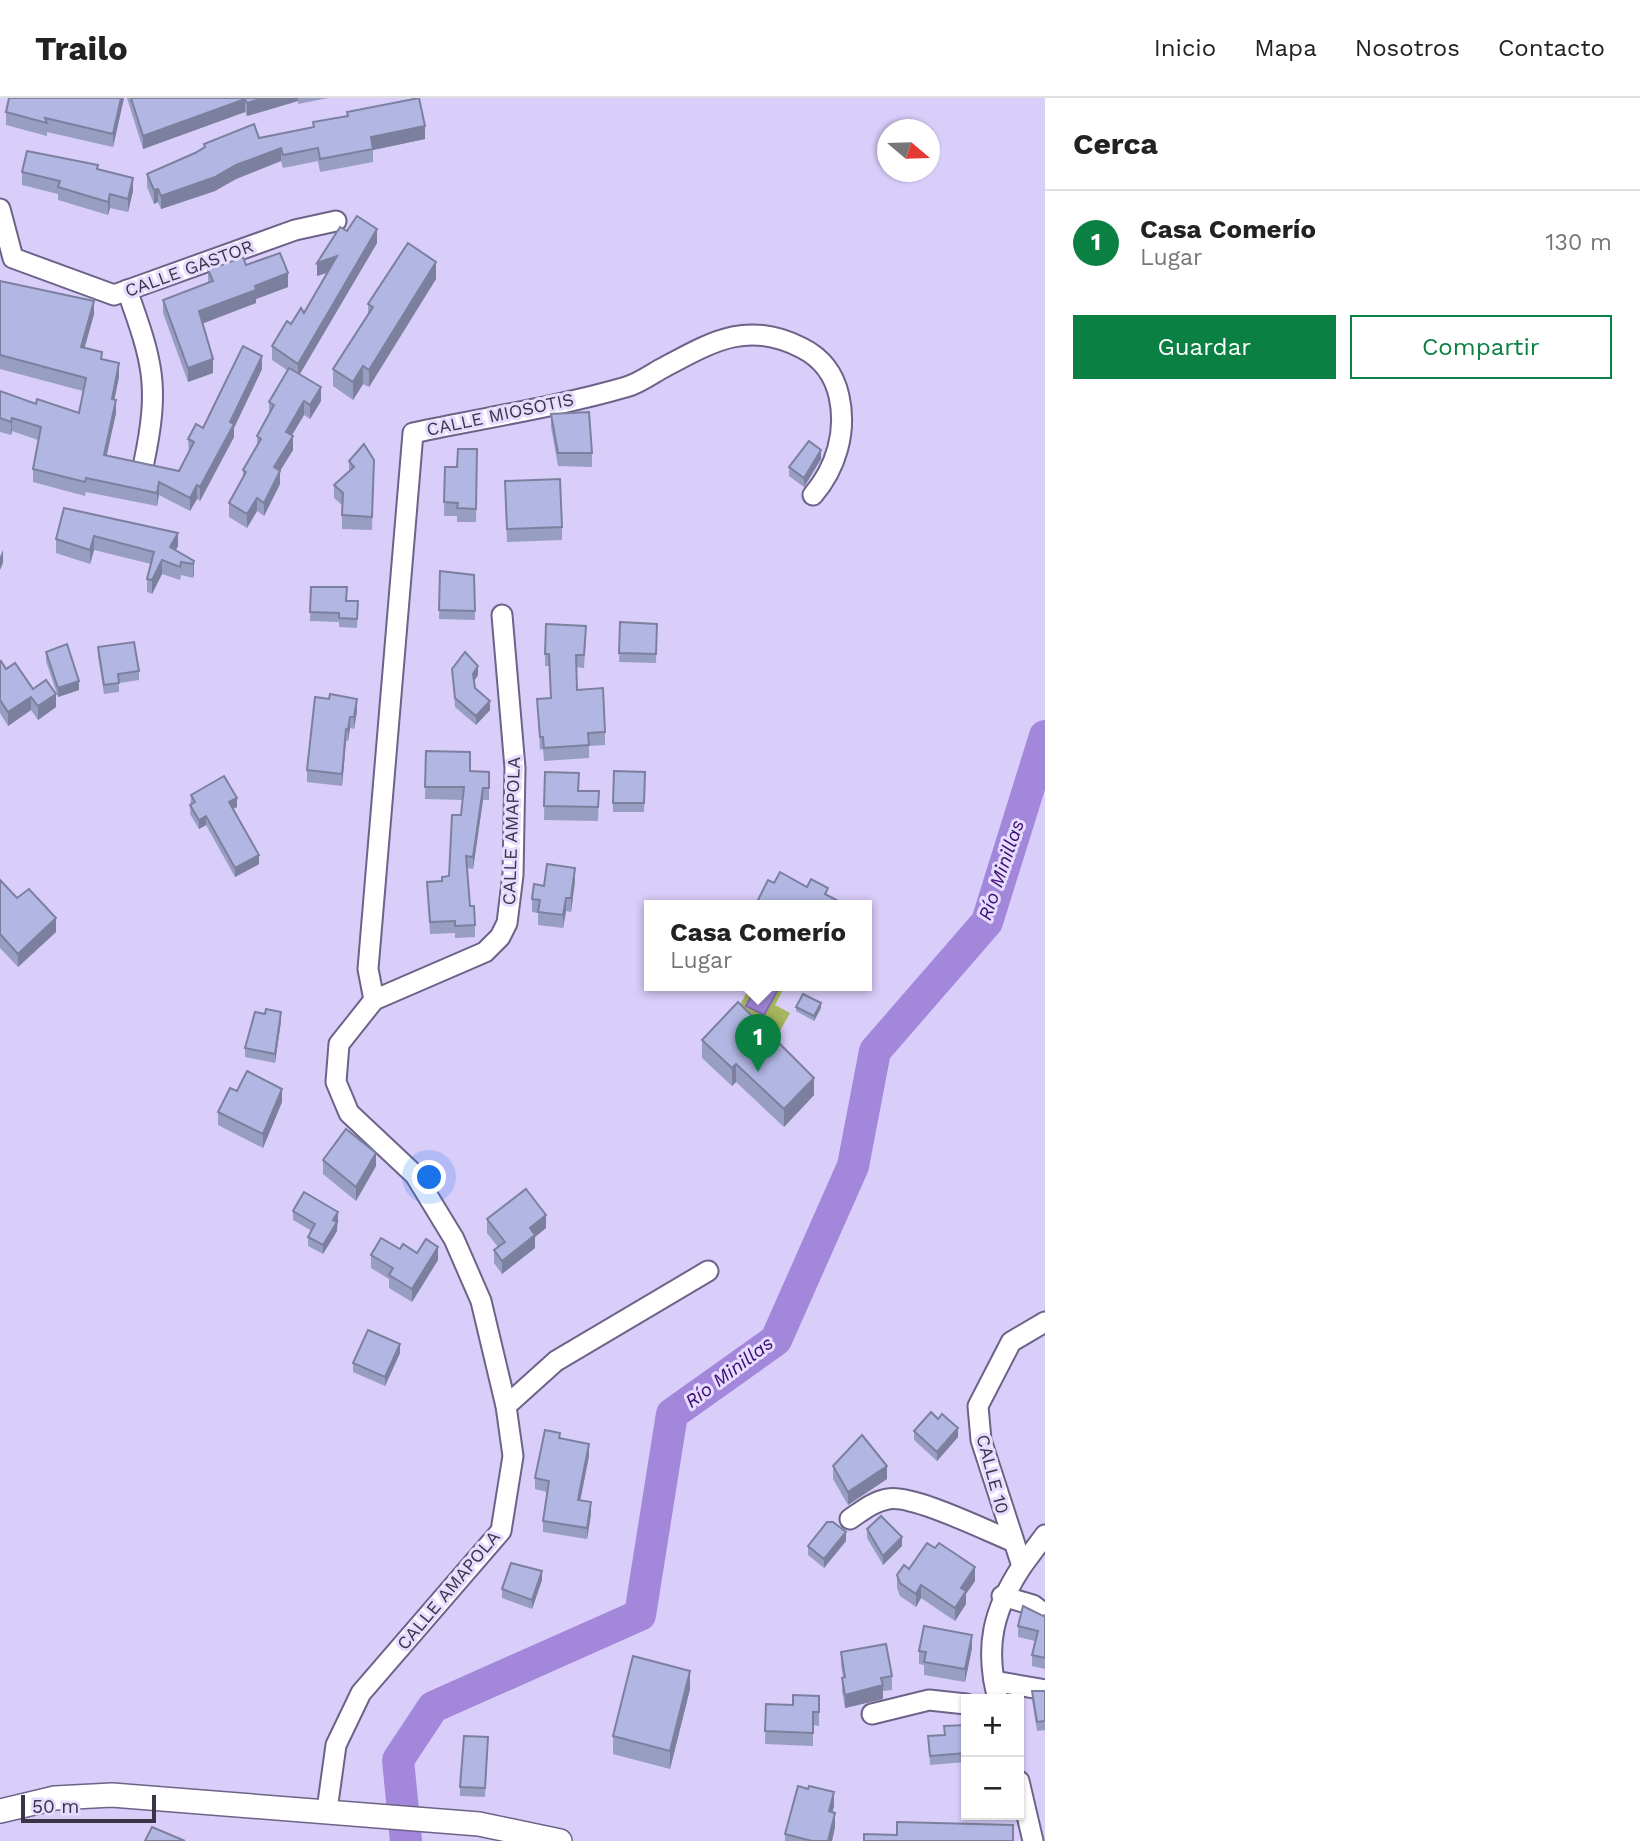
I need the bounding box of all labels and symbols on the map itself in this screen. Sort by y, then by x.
north arrow [877,119,940,182]
street label: CALLE GASTOR [122,235,256,301]
street label: CALLE MIOSOTIS [425,388,575,440]
street label: CALLE AMAPOLA [498,756,524,906]
water label: Río Minillas [973,817,1029,923]
pin: 1 [735,1014,781,1072]
your location [412,1160,446,1194]
water label: Río Minillas [680,1331,778,1413]
street label: CALLE 10 [972,1432,1014,1516]
street label: CALLE AMAPOLA [392,1526,504,1654]
scale bar [21,1792,156,1824]

